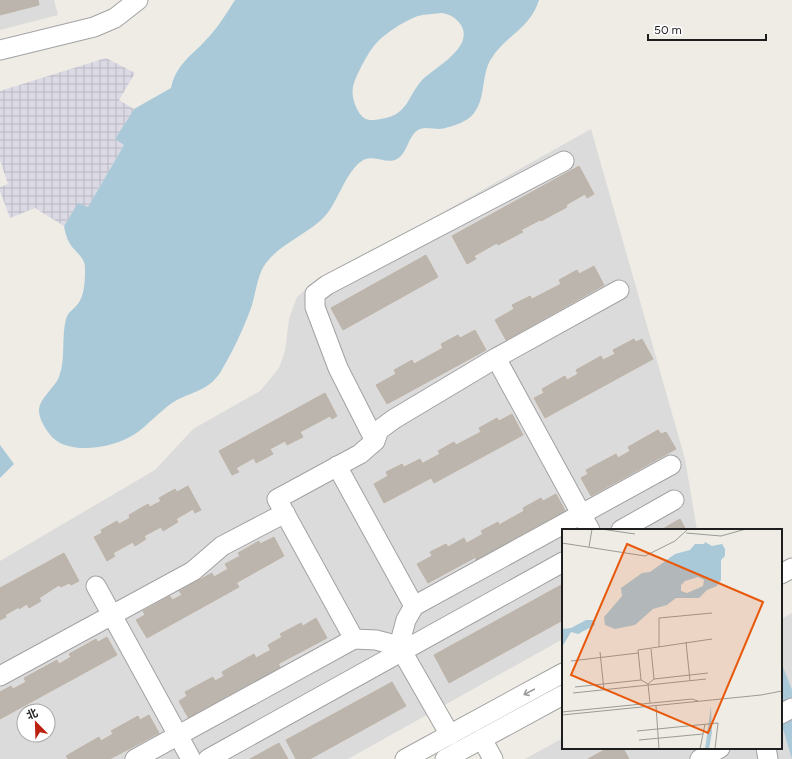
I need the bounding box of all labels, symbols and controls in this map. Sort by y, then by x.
scale bar [648,16,766,42]
text: 50 m [654,23,682,37]
inset map [562,529,782,749]
one-way arrow [523,689,535,696]
north arrow [16,703,56,743]
text: 北 [25,706,40,722]

